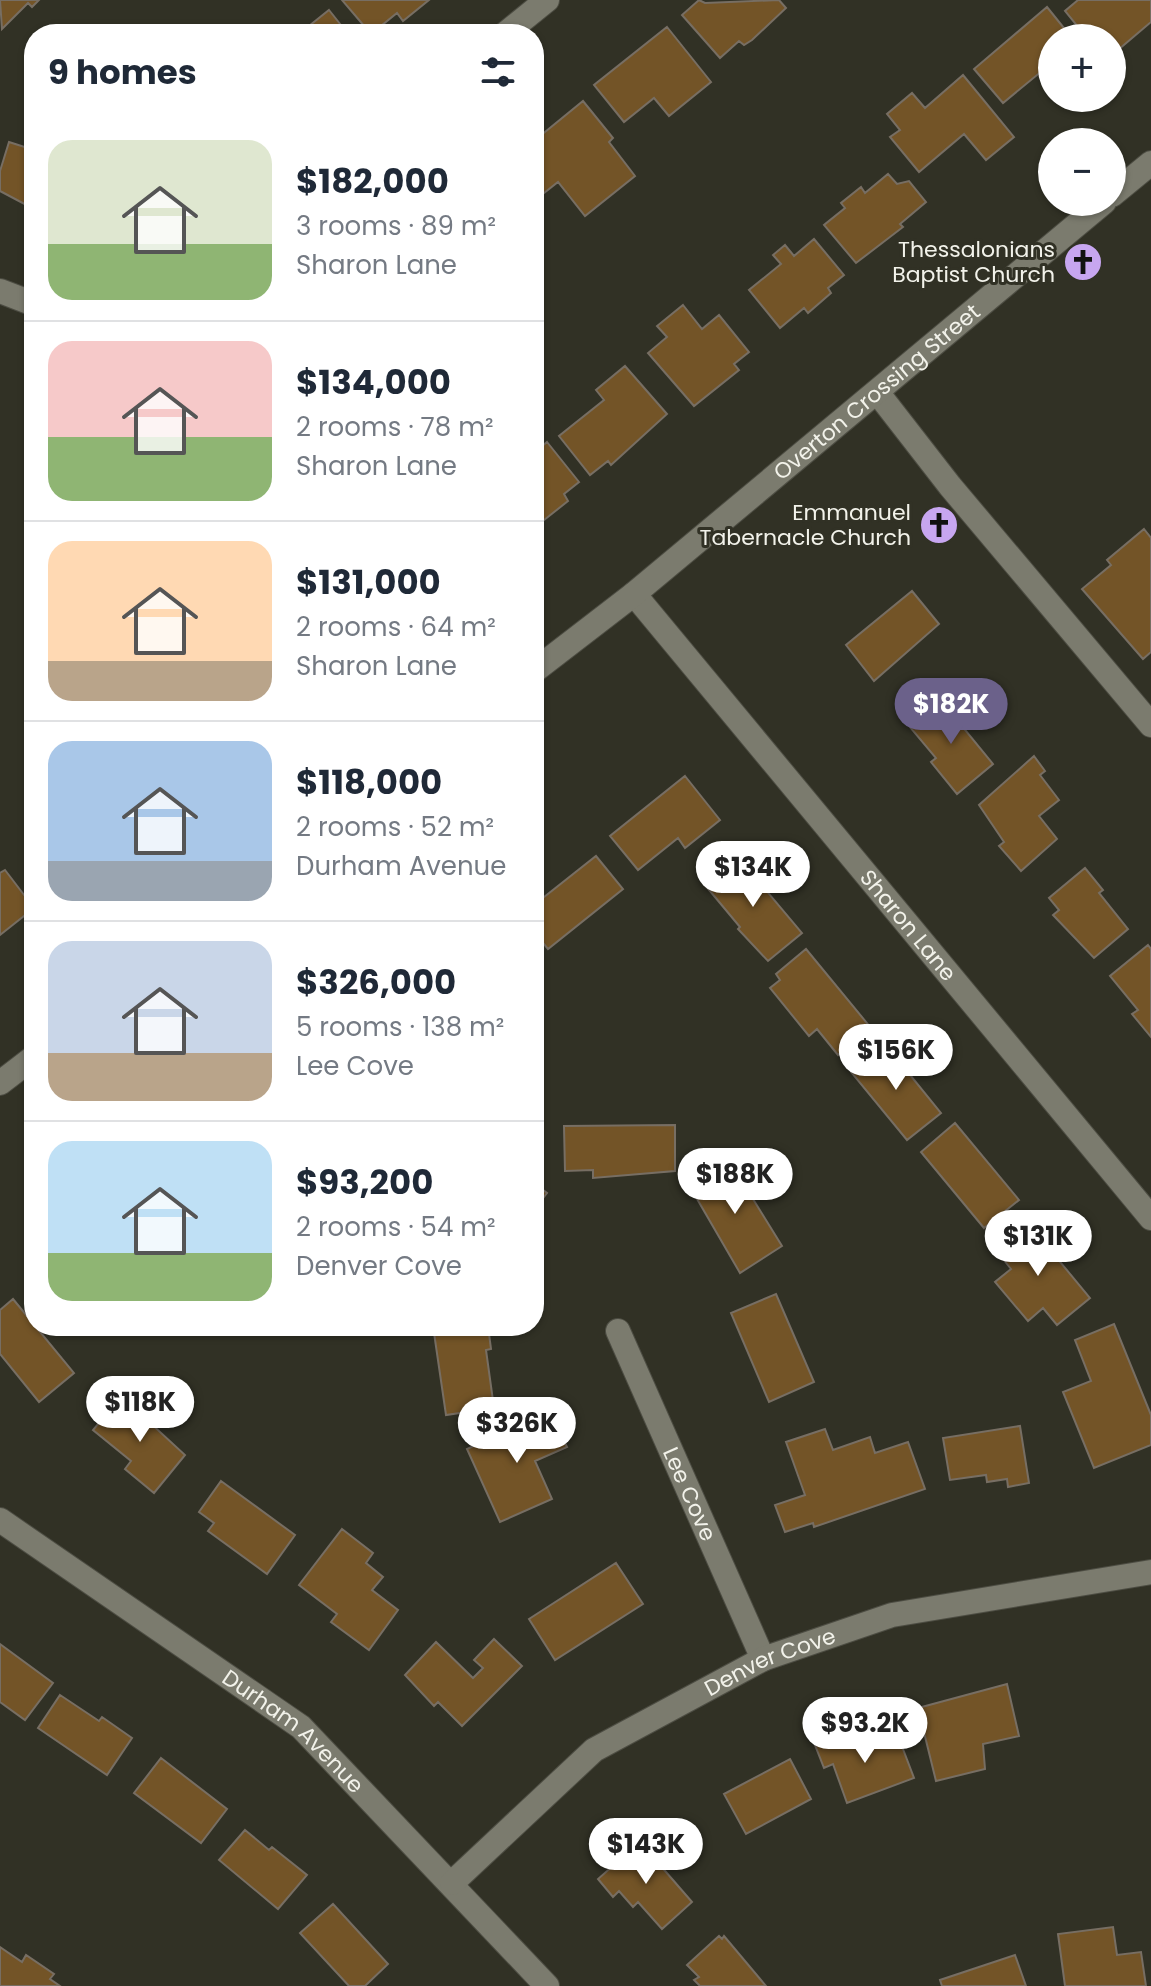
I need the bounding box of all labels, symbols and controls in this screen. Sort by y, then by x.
map controls [1038,24,1126,216]
button: + [1038,24,1126,112]
text: 9 homes [48,48,197,96]
icon: filters [476,50,520,94]
button: − [1038,128,1126,216]
text: $182,000 [296,157,449,205]
icon: home [112,172,208,268]
text: 3 rooms · 89 m² [296,208,496,244]
place label: Thessalonians Baptist Church [892,234,1055,290]
church icon: Thessalonians Baptist Church [1062,241,1104,283]
text: Sharon Lane [296,247,457,283]
street label: Overton Crossing Street [767,297,987,487]
text: $134,000 [296,358,451,406]
icon: home [112,373,208,469]
text: 2 rooms · 78 m² [296,409,494,445]
text: Sharon Lane [296,448,457,484]
place label: Emmanuel Tabernacle Church [699,497,911,553]
church icon: Emmanuel Tabernacle Church [918,504,960,546]
text: $131,000 [296,558,441,606]
icon: home [112,573,208,669]
text: 2 rooms · 64 m² [296,609,496,645]
text: Sharon Lane [296,648,457,684]
pin: $182K [895,678,1007,746]
text: $182K [913,686,989,722]
text: $118,000 [296,758,442,806]
icon: home [112,773,208,869]
text: 2 rooms · 52 m² [296,809,494,845]
pin: $134K [697,841,809,909]
text: Durham Avenue [296,848,506,884]
text: $134K [714,849,792,885]
street label: Sharon Lane [853,863,963,988]
text: $326,000 [296,958,456,1006]
icon: home [112,973,208,1069]
text: 5 rooms · 138 m² [296,1009,504,1045]
pin: $156K [840,1024,952,1092]
text: $156K [857,1032,935,1068]
text: Lee Cove [296,1048,414,1084]
pin: $188K [679,1148,791,1216]
text: $188K [696,1156,774,1192]
text: $93,200 [296,1158,433,1206]
icon: home [112,1173,208,1269]
text: 2 rooms · 54 m² [296,1209,496,1245]
pin: $131K [982,1210,1094,1278]
text: $131K [1003,1218,1073,1254]
text: Denver Cove [296,1248,462,1284]
pin: $118K [84,1376,196,1444]
text: $118K [104,1384,176,1420]
pin: $326K [461,1397,573,1465]
text: $326K [476,1405,558,1441]
street label: Lee Cove [655,1442,724,1546]
street label: Denver Cove [699,1620,840,1704]
street label: Durham Avenue [216,1662,371,1800]
pin: $93.2K [800,1697,930,1765]
text: $93.2K [820,1705,910,1741]
pin: $143K [590,1818,702,1886]
text: $143K [607,1826,685,1862]

